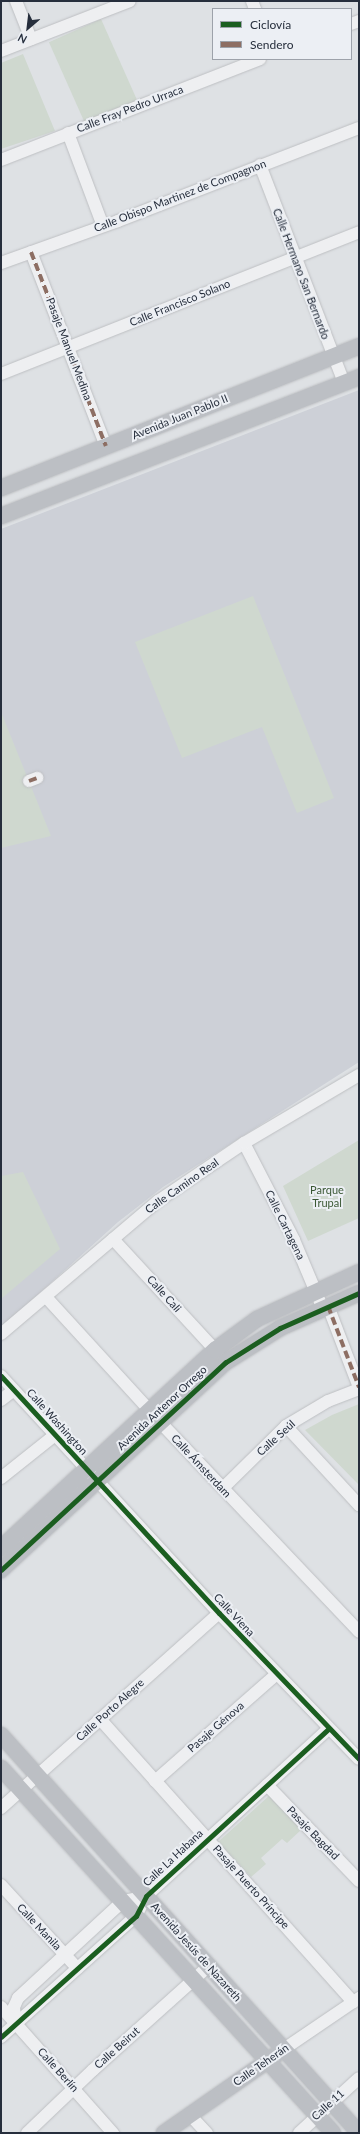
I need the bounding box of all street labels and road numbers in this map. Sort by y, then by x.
street label: Calle Fray Pedro Urraca [75,83,185,135]
street label: Calle Obispo Martinez de Compagnon [92,157,268,235]
street label: Calle Hermano San Bernardo [270,207,332,341]
street label: Calle Francisco Solano [128,277,232,329]
street label: Pasaje Manuel Medina [43,296,95,402]
street label: Avenida Juan Pablo II [130,392,230,442]
street label: Calle Camino Real [143,1156,221,1216]
street label: Calle Cartagena [262,1188,308,1262]
street label: Calle Cali [144,1273,184,1315]
street label: Avenida Antenor Orrego [114,1363,210,1453]
street label: Calle Washington [24,1386,90,1458]
street label: Calle Seúl [254,1417,298,1459]
street label: Calle Ámsterdam [168,1431,234,1501]
street label: Calle Viena [211,1591,257,1639]
street label: Calle Porto Alegre [73,1676,147,1744]
street label: Pasaje Génova [185,1699,247,1755]
street label: Pasaje Bagdad [284,1803,342,1863]
street label: Calle La Habana [140,1827,206,1889]
street label: Pasaje Puerto Príncipe [210,1842,292,1932]
street label: Avenida Jesús de Nazareth [148,1900,244,2004]
street label: Calle Manila [14,1901,64,1953]
street label: Calle Beirut [92,2024,142,2072]
street label: Calle Teherán [231,2041,291,2089]
street label: Calle Berlín [35,2045,81,2095]
street label: Calle 11 [309,2087,347,2123]

